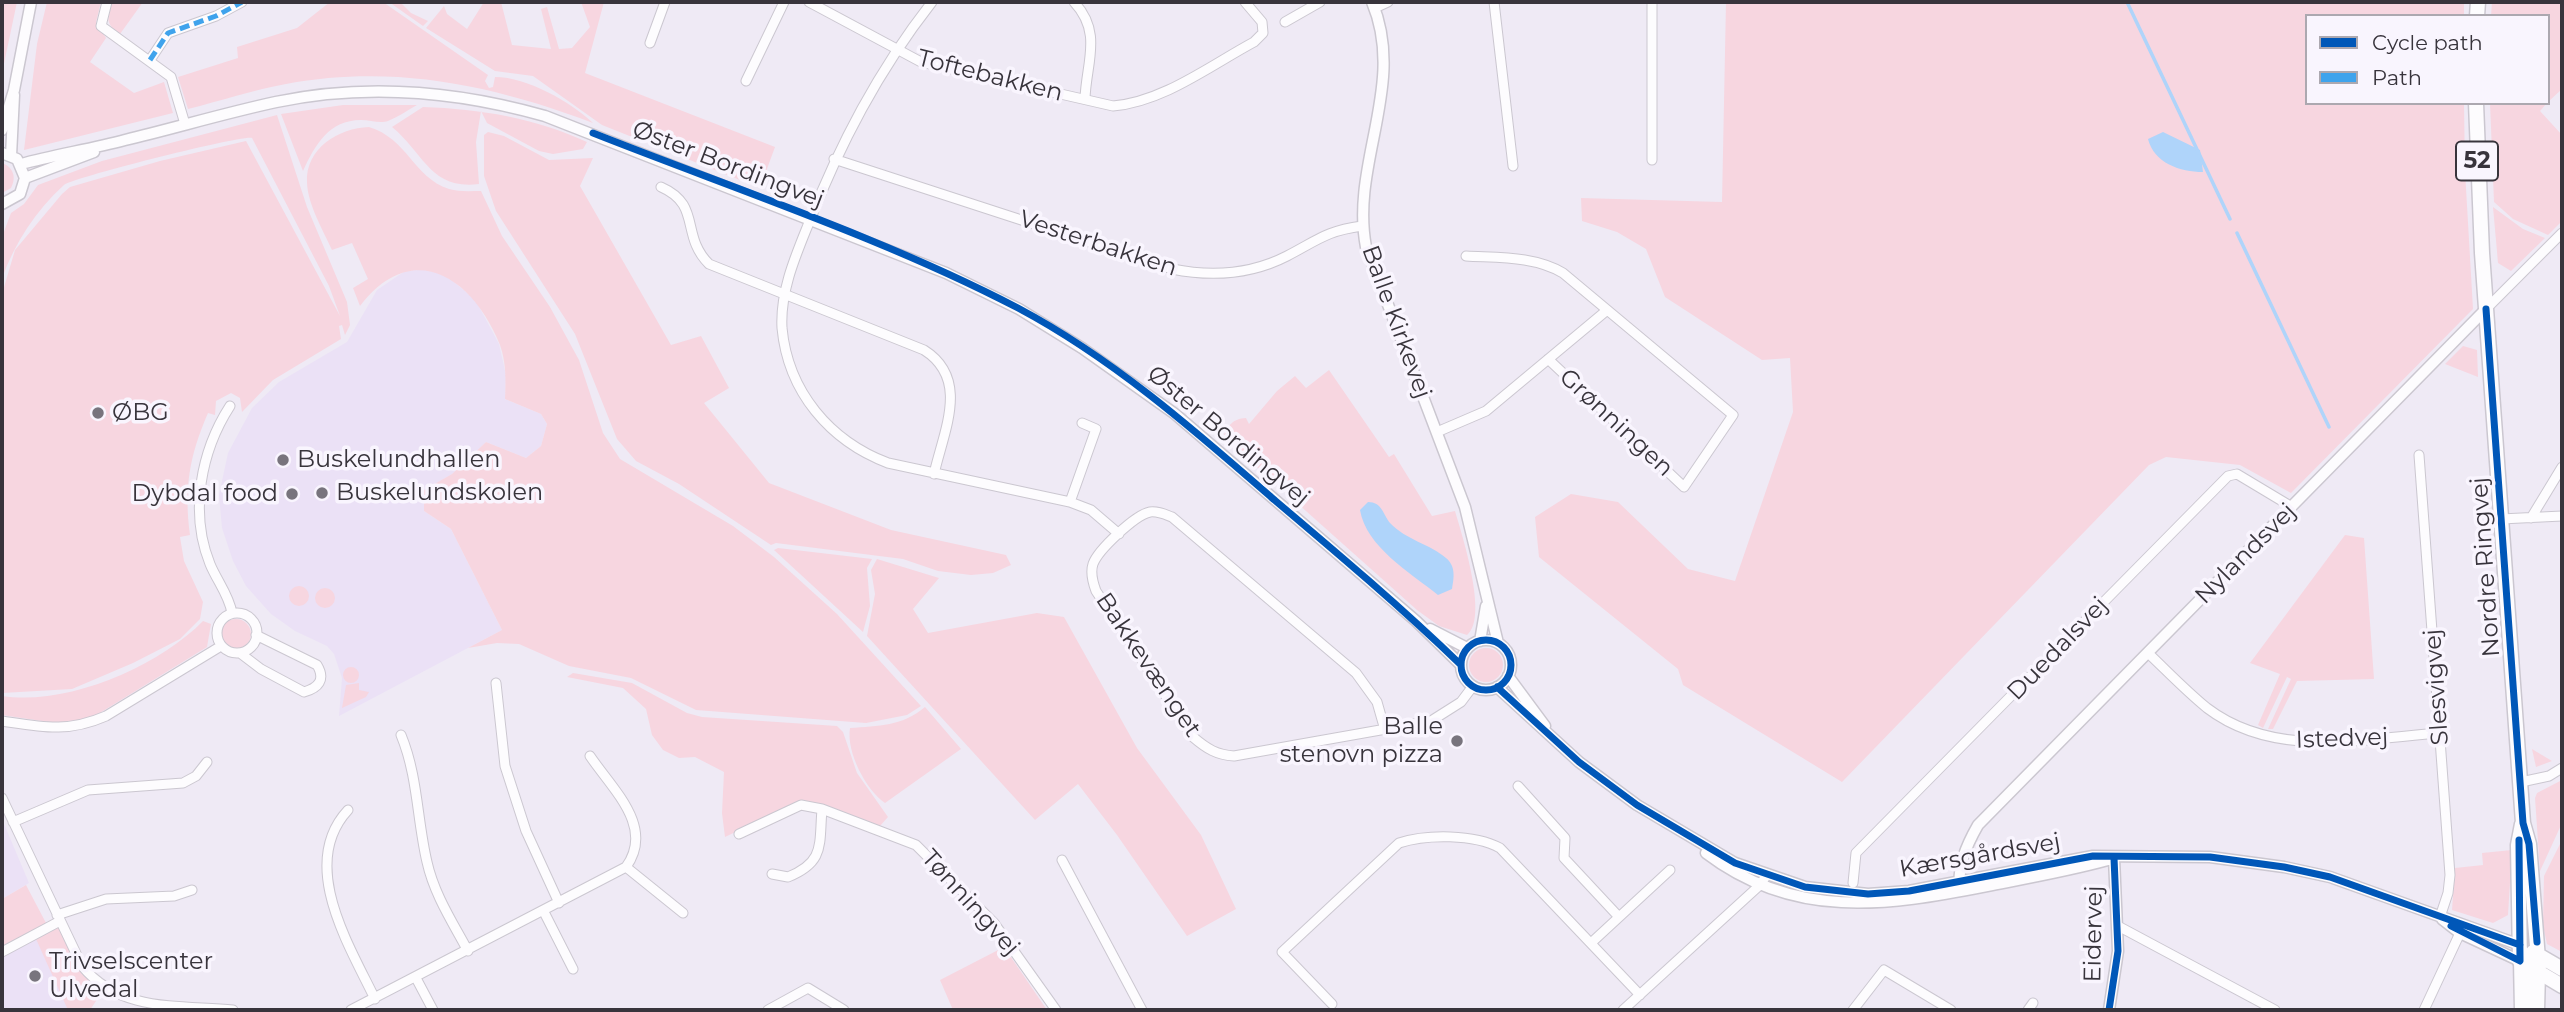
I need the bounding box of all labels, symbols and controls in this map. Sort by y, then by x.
legend [2305,14,2550,105]
text: Cycle path [2372,30,2483,55]
street label: Toftebakken [914,44,1066,108]
text: Path [2372,65,2422,90]
street label: Øster Bordingvej [628,115,828,215]
road number: 52 [2456,142,2498,180]
street label: Vesterbakken [1016,205,1180,283]
street label: Balle Kirkevej [1355,242,1437,402]
street label: Øster Bordingvej [1141,360,1315,512]
street label: Grønningen [1553,363,1679,483]
place label: ØBG [112,399,169,427]
marker: ØBG [90,405,106,421]
place label: Buskelundhallen [297,446,500,474]
marker: Buskelundhallen [275,452,291,468]
street label: Nordre Ringvej [2465,476,2507,658]
place label: Buskelundskolen [336,479,543,507]
place label: Dybdal food [131,480,278,508]
marker: Buskelundskolen [314,485,330,501]
marker: Dybdal food [284,486,300,502]
street label: Nylandsvej [2190,498,2302,610]
street label: Bakkevænget [1089,587,1207,743]
street label: Duedalsvej [2002,591,2114,707]
street label: Slesvigvej [2419,628,2455,746]
place label: Balle stenovn pizza [1280,713,1443,769]
street label: Istedvej [2295,723,2389,755]
marker: Balle stenovn pizza [1449,733,1465,749]
street label: Kærsgårdsvej [1897,828,2063,884]
street label: Tønningvej [915,844,1025,962]
street label: Eidervej [2079,885,2109,983]
place label: Trivselscenter Ulvedal [49,948,213,1004]
marker: Trivselscenter Ulvedal [27,968,43,984]

